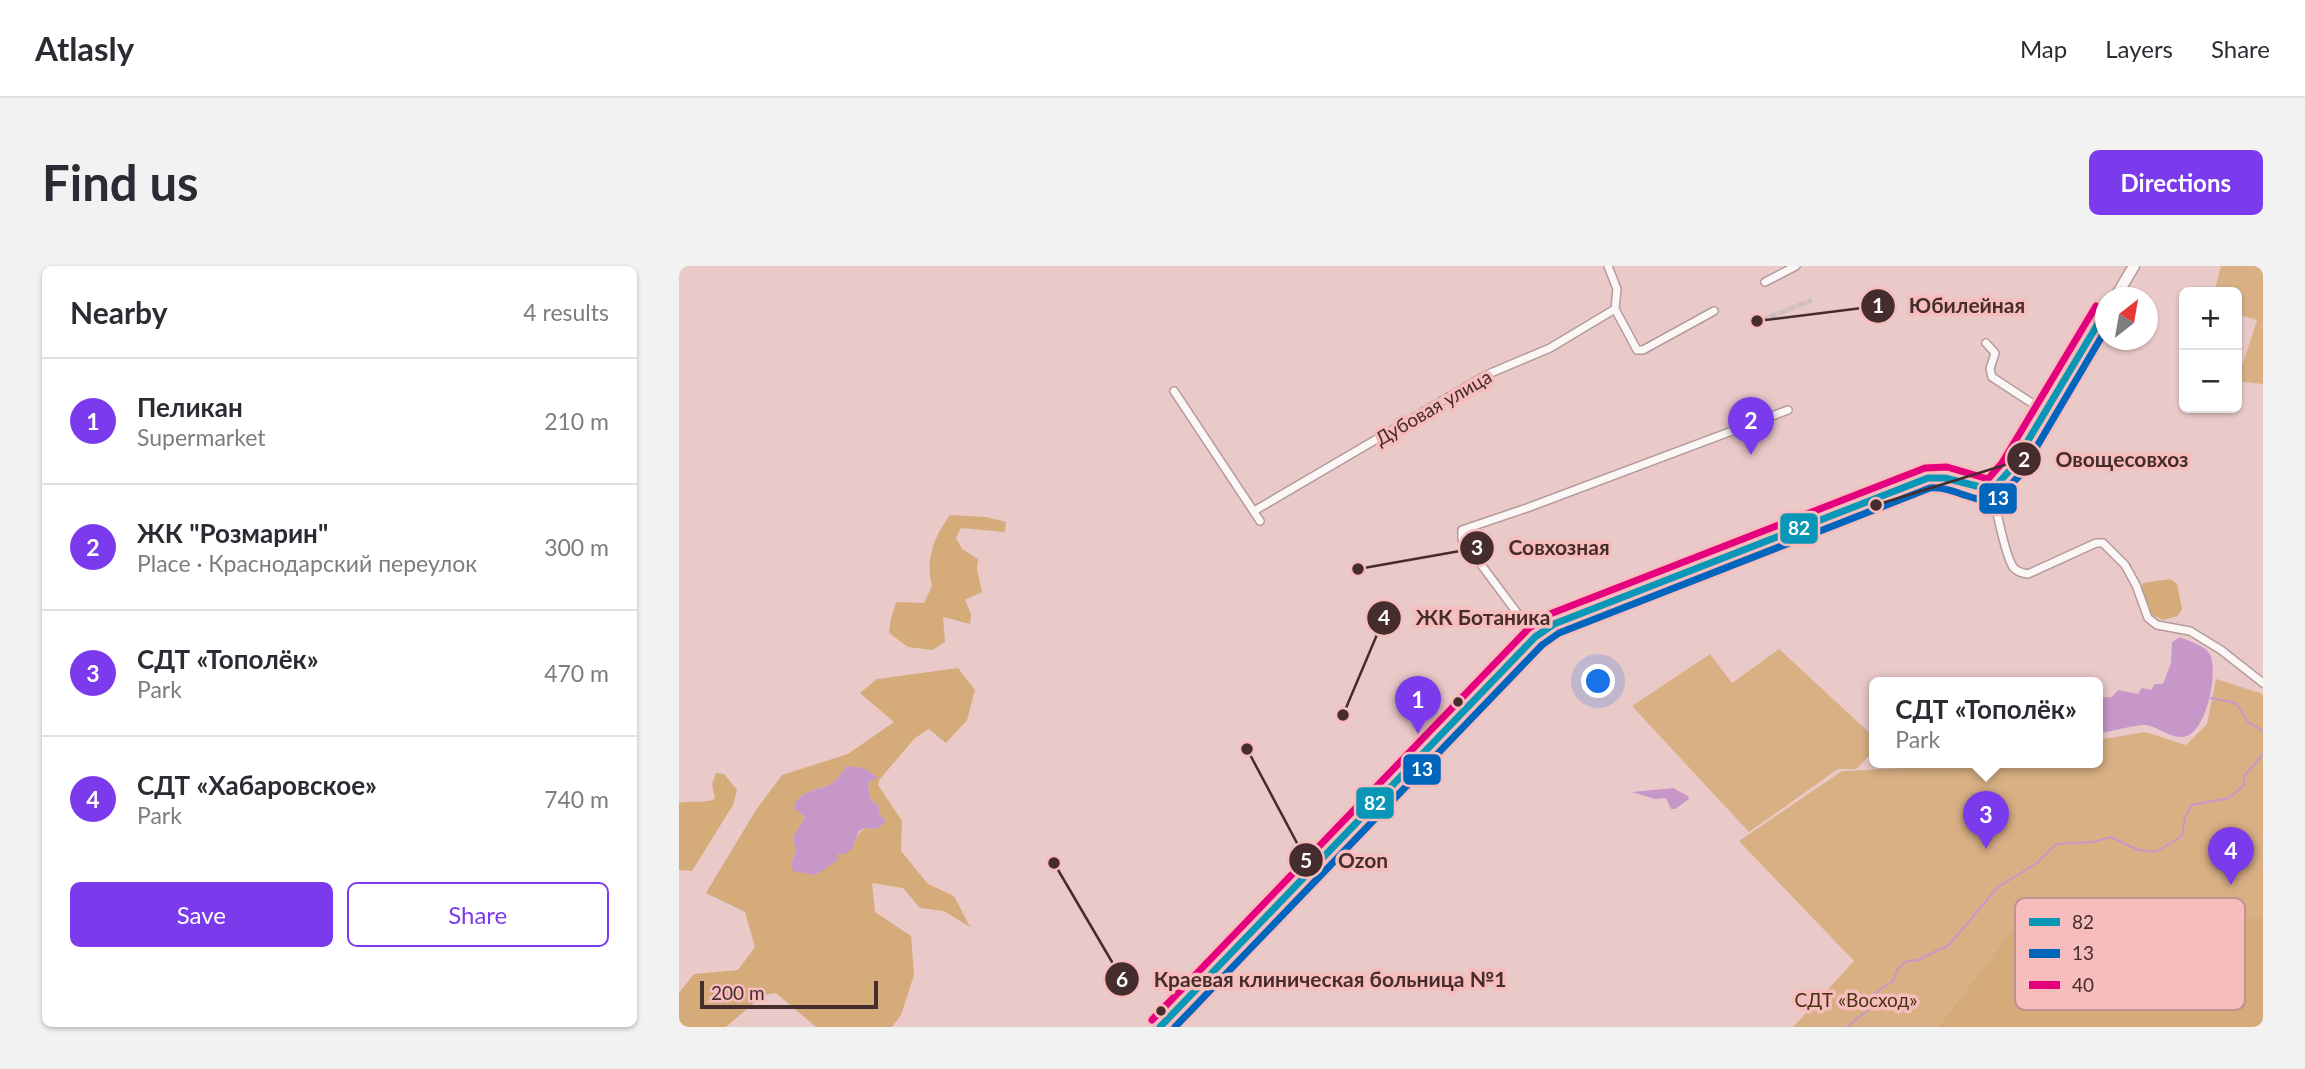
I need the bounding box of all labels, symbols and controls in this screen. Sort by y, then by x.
text: Atlasly [35,28,134,68]
text: Map [2020,34,2067,63]
text: Layers [2105,34,2173,63]
text: Share [2211,34,2270,63]
button: Directions [2089,150,2263,215]
text: Find us [42,153,199,211]
callout: Юбилейная [1860,285,2039,327]
north arrow [2095,287,2158,350]
map controls [2179,287,2242,413]
button: + [2179,287,2242,350]
text: 1 [1872,292,1884,317]
text: Юбилейная [1909,292,2025,317]
text: Nearby [70,294,168,330]
text: 4 results [523,298,609,326]
button: − [2179,350,2242,413]
street label: Дубовая улица [1371,364,1495,450]
text: Пеликан [137,391,243,423]
pin: 2 [1728,397,1774,455]
text: 1 [86,407,100,435]
text: 210 m [544,407,609,435]
text: Supermarket [137,423,266,451]
callout: Овощесовхоз [2006,438,2202,480]
text: 2 [2018,446,2030,471]
text: Овощесовхоз [2055,446,2189,471]
line badge: 13 [1978,482,2018,515]
text: 13 [1987,486,2009,509]
line badge: 82 [1779,512,1819,545]
text: 82 [1788,516,1810,539]
text: ЖК "Розмарин" [137,517,328,549]
callout: Совхозная [1459,527,1623,569]
text: 2 [86,533,100,561]
text: 300 m [544,533,609,561]
text: 3 [1471,534,1483,559]
text: Совхозная [1508,534,1610,559]
text: Place · Краснодарский переулок [137,549,477,577]
callout: ЖК Ботаника [1366,597,1564,639]
text: 4 [1378,604,1390,629]
text: ЖК Ботаника [1416,604,1550,629]
text: СДТ «Тополёк» [137,643,319,675]
text: 3 [86,659,100,687]
text: 470 m [544,659,609,687]
your location [1581,664,1615,698]
text: Park [137,675,182,703]
pin: 1 [1395,676,1441,734]
popup [1869,677,2103,768]
text: СДТ «Тополёк» [1895,693,2077,725]
unlabelled marker [1451,695,1465,709]
text: Park [1895,725,1940,753]
line badge: 13 [1402,753,1442,786]
text: 13 [1411,757,1433,780]
text: СДТ «Хабаровское» [137,769,377,801]
text: 4 [86,785,100,813]
text: 740 m [544,785,609,813]
line badge: 82 [1355,786,1395,820]
text: 82 [1364,791,1386,814]
pin: 3 [1963,791,2009,849]
text: Park [137,801,182,829]
pin: 4 [2208,827,2254,885]
callout: Ozon [1289,839,1402,881]
text: 5 [1300,847,1312,872]
text: Ozon [1338,847,1388,872]
button: Save [70,882,333,947]
button: Share [347,882,609,947]
legend [2015,898,2245,1010]
text: 82 [2072,910,2094,933]
text: 13 [2072,941,2094,964]
callout: Краевая клиническая больница №1 [1104,958,1520,1000]
text: 6 [1116,966,1128,991]
text: Краевая клиническая больница №1 [1154,966,1506,991]
text: 40 [2072,973,2094,996]
scale bar [700,978,879,1010]
text: 200 m [711,981,765,1004]
park label: СДТ «Восход» [1795,988,1917,1011]
unlabelled marker [1154,1004,1168,1018]

